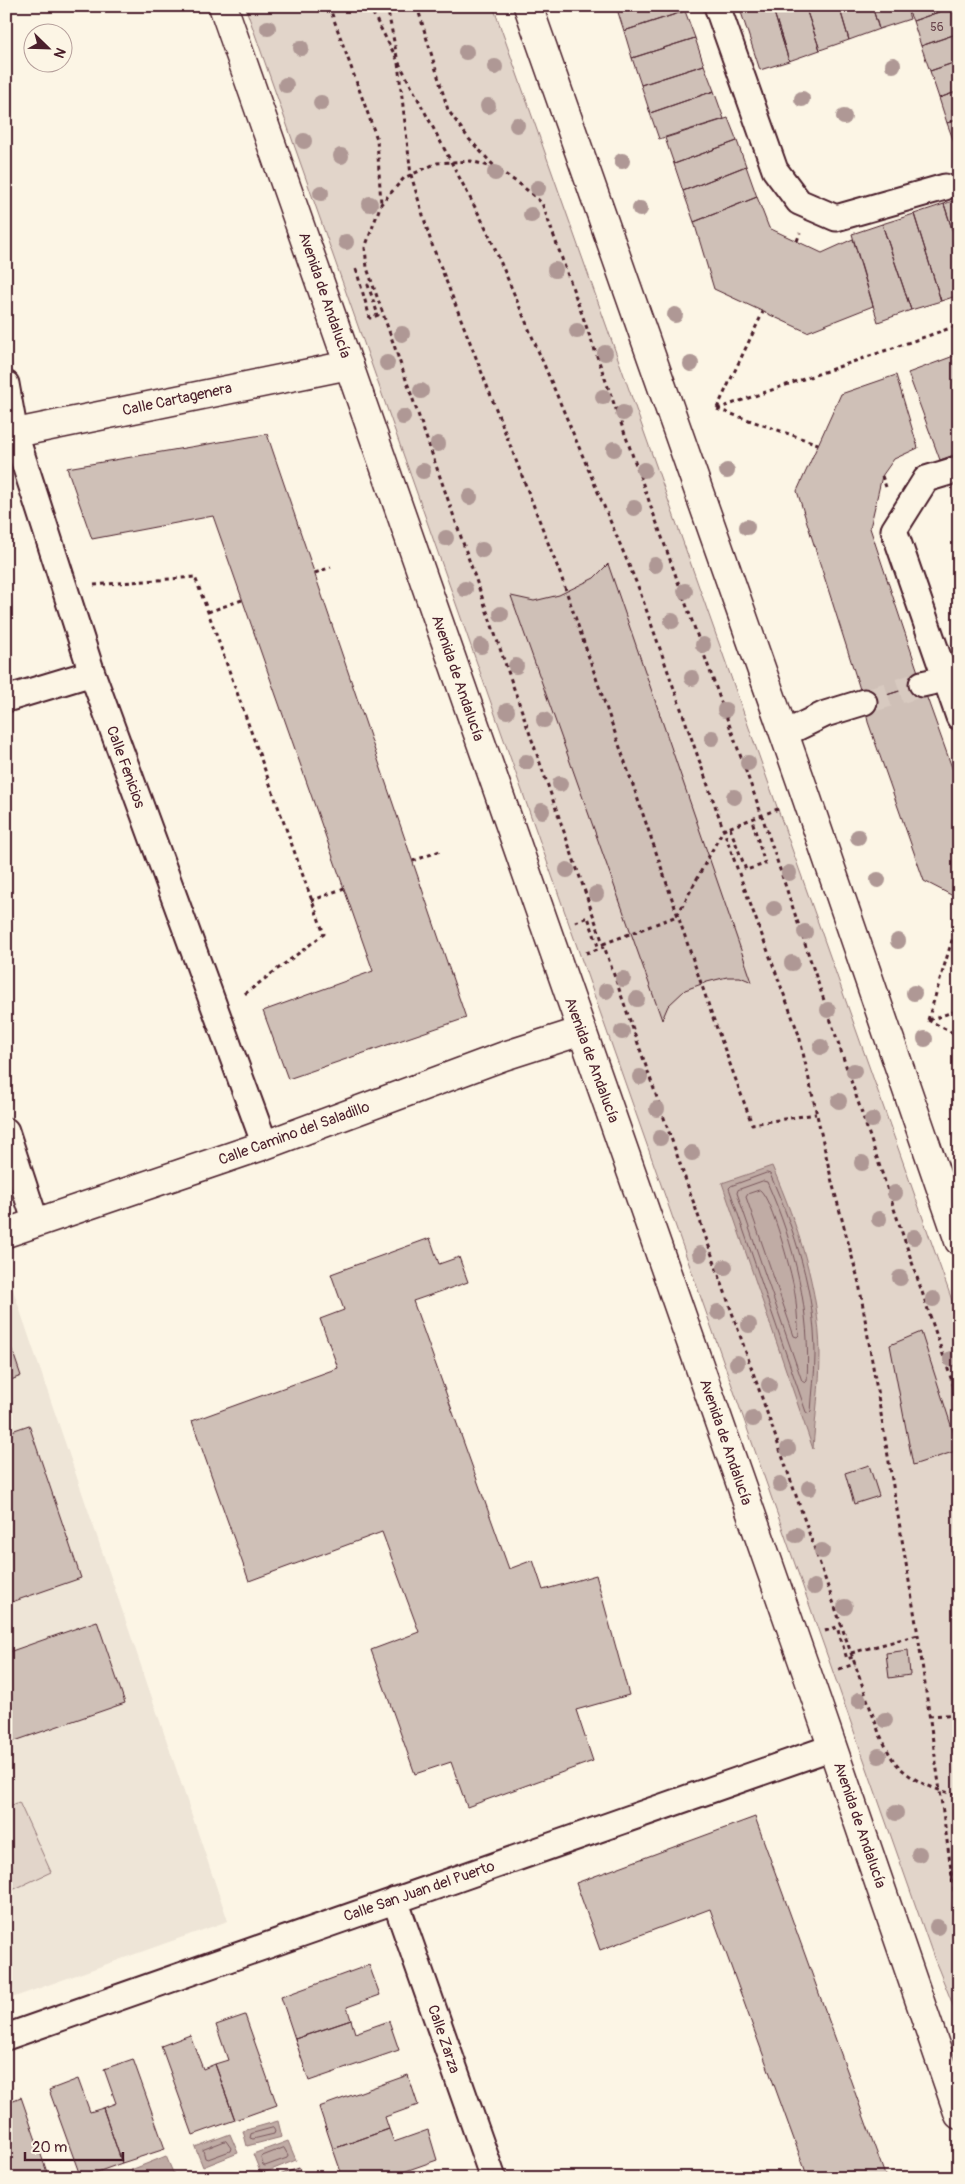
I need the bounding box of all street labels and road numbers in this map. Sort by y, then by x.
street label: Avenida de Andalucía [294,230,355,361]
street label: Calle Cartagenera [121,379,234,420]
street label: Avenida de Andalucía [427,613,488,744]
street label: Calle Fenicios [102,724,149,811]
street label: Avenida de Andalucía [560,995,623,1125]
street label: Calle Camino del Saladillo [216,1097,372,1170]
street label: Avenida de Andalucía [695,1377,756,1508]
street label: Avenida de Andalucía [829,1760,890,1891]
street label: Calle San Juan del Puerto [341,1857,497,1926]
street label: Calle Zarza [423,2002,464,2076]

